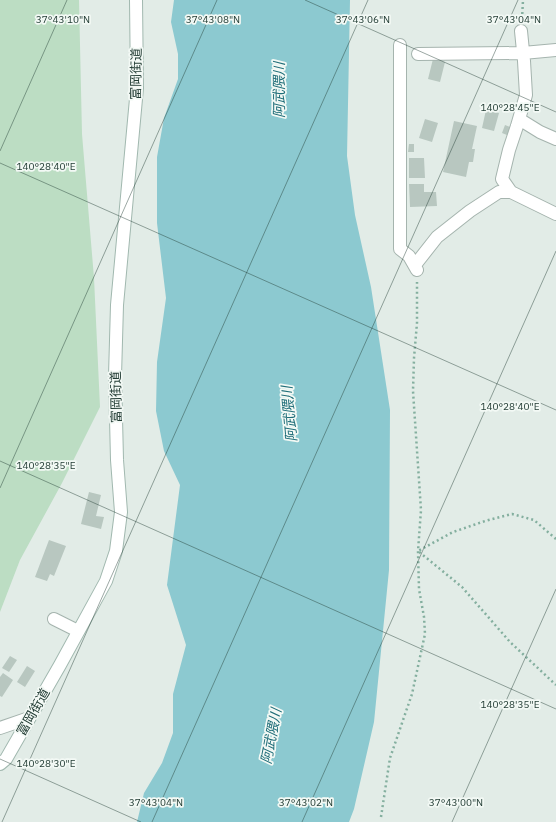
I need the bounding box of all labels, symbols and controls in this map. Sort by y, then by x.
text: 37°43'10"N [36,13,90,26]
text: 37°43'08"N [186,13,240,26]
text: 37°43'06"N [336,13,390,26]
text: 37°43'04"N [487,13,541,26]
street label: 富岡街道 [127,48,145,100]
water label: 阿武隈川 [270,60,288,118]
text: 140°28'45"E [480,101,540,114]
text: 140°28'40"E [16,160,76,173]
street label: 富岡街道 [107,371,125,423]
water label: 阿武隈川 [277,383,300,443]
text: 140°28'40"E [480,400,540,413]
text: 140°28'35"E [16,459,76,472]
street label: 富岡街道 [13,685,53,739]
text: 140°28'35"E [480,698,540,711]
water label: 阿武隈川 [257,705,286,765]
text: 140°28'30"E [16,757,76,770]
text: 37°43'04"N [129,796,183,809]
text: 37°43'02"N [279,796,333,809]
text: 37°43'00"N [429,796,483,809]

